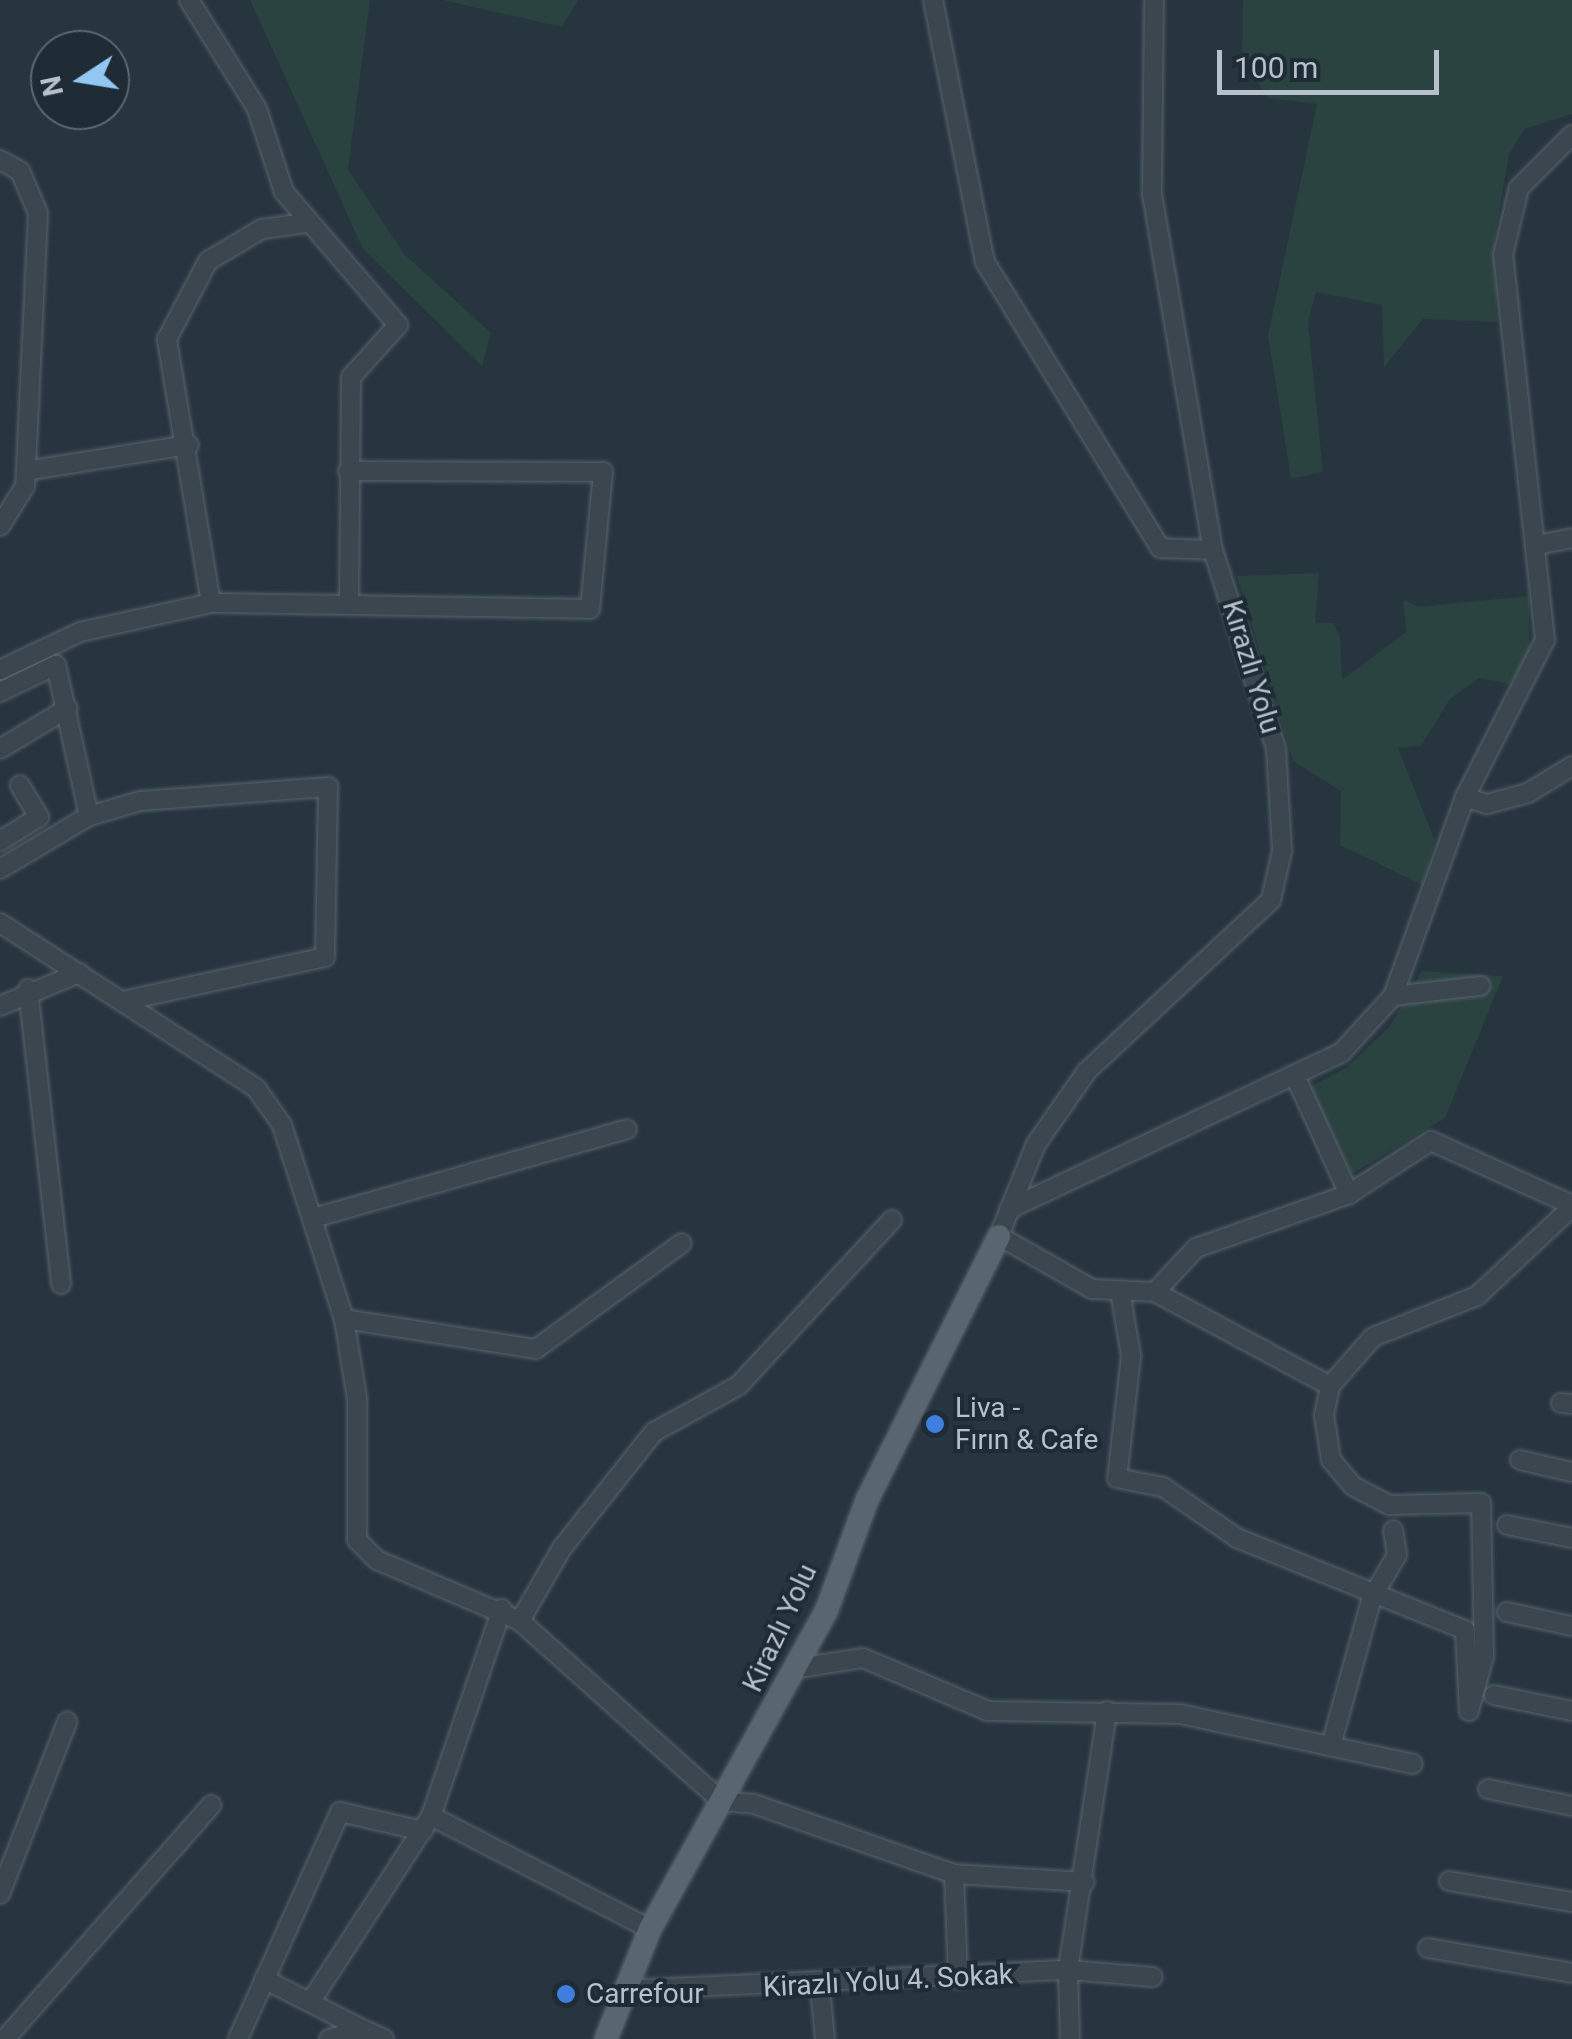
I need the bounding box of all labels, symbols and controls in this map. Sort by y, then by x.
north arrow [30,30,130,130]
scale bar [1222,30,1444,92]
text: 100 m [1234,50,1318,85]
text: N [34,73,70,99]
street label: Kırazlı Yolu [1215,596,1287,738]
place label: Liva - Fırın & Cafe [955,1391,1098,1457]
marker: Liva - Fırın & Cafe [924,1413,946,1435]
street label: Kirazlı Yolu [736,1559,824,1697]
street label: Kirazlı Yolu 4. Sokak [762,1958,1014,2004]
place label: Carrefour [586,1977,704,2011]
marker: Carrefour [555,1983,577,2005]

